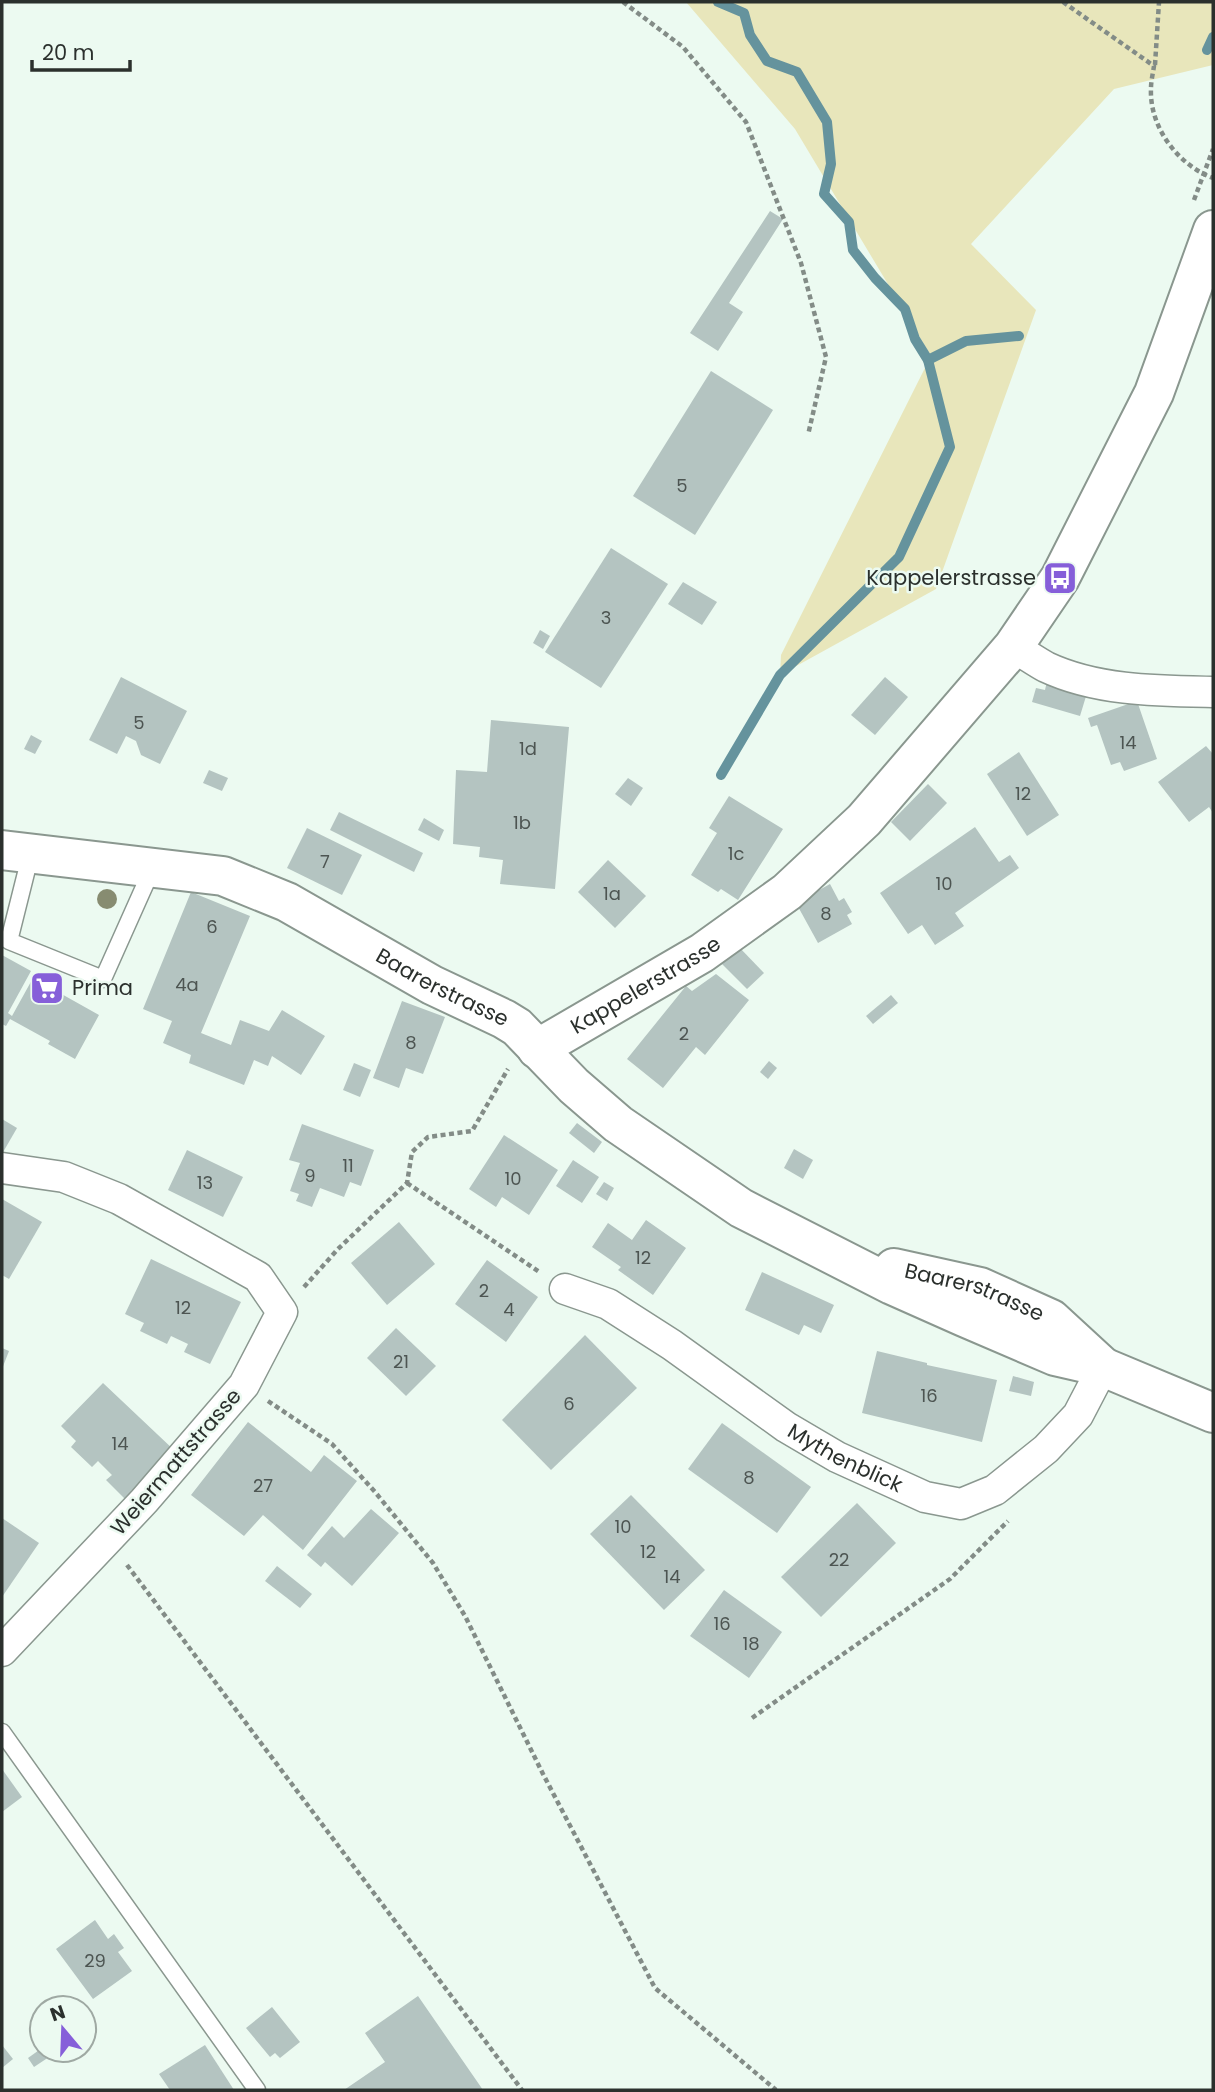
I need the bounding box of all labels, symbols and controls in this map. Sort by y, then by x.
scale bar [32,28,130,72]
text: 20 m [42,38,95,67]
house number: 5 [676,473,688,498]
bus stop icon: Kappelerstrasse [1041,559,1079,597]
place label: Kappelerstrasse [866,563,1036,592]
house number: 3 [601,605,611,630]
house number: 5 [133,710,145,735]
house number: 14 [1119,730,1137,755]
house number: 1d [519,736,537,761]
house number: 12 [1015,781,1031,806]
house number: 1b [513,810,531,835]
house number: 1c [728,841,744,866]
house number: 7 [320,849,330,874]
house number: 10 [935,871,953,896]
house number: 1a [603,881,621,906]
house number: 8 [820,901,832,926]
house number: 6 [206,914,218,939]
street label: Kappelerstrasse [565,929,726,1040]
street label: Baarerstrasse [371,941,514,1033]
supermarket icon: Prima [28,969,66,1007]
house number: 4a [175,972,199,997]
place label: Prima [72,973,133,1002]
house number: 2 [679,1021,689,1046]
house number: 8 [405,1030,417,1055]
house number: 11 [342,1153,354,1178]
house number: 9 [304,1163,316,1188]
house number: 10 [504,1166,522,1191]
house number: 13 [197,1170,213,1195]
house number: 12 [635,1245,651,1270]
street label: Baarerstrasse [902,1256,1049,1328]
house number: 2 [479,1278,489,1303]
house number: 12 [175,1295,191,1320]
house number: 4 [503,1297,515,1322]
house number: 21 [393,1349,409,1374]
street label: Weiermattstrasse [104,1382,248,1541]
house number: 16 [920,1383,938,1408]
house number: 6 [563,1391,575,1416]
street label: Mythenblick [783,1416,908,1499]
house number: 14 [111,1431,129,1456]
house number: 8 [743,1465,755,1490]
house number: 27 [253,1473,273,1498]
house number: 10 [614,1514,632,1539]
house number: 12 [640,1539,656,1564]
house number: 22 [829,1547,849,1572]
house number: 14 [663,1564,681,1589]
house number: 16 [713,1611,731,1636]
house number: 18 [742,1631,760,1656]
house number: 29 [84,1948,106,1973]
north arrow [28,1994,98,2064]
text: N [46,1998,69,2028]

